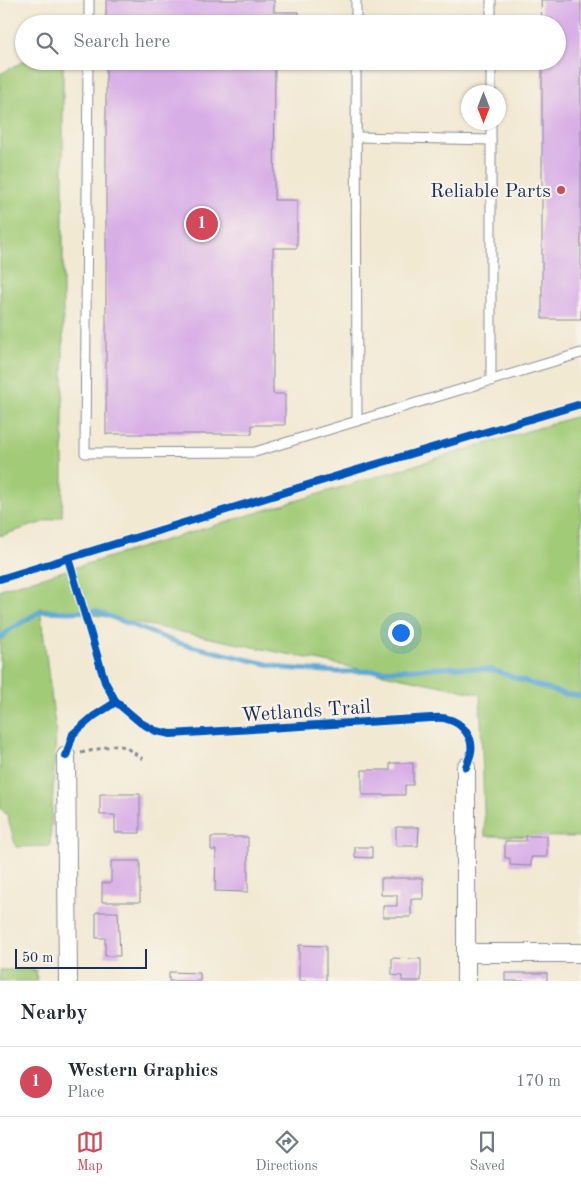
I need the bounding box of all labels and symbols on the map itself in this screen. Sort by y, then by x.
north arrow [461,85,506,130]
place label: Reliable Parts [430,182,551,202]
marker: Reliable Parts [555,184,567,196]
pin: 1 [186,205,218,243]
your location [388,620,414,646]
street label: Wetlands Trail [241,697,371,726]
scale bar [15,946,148,969]

